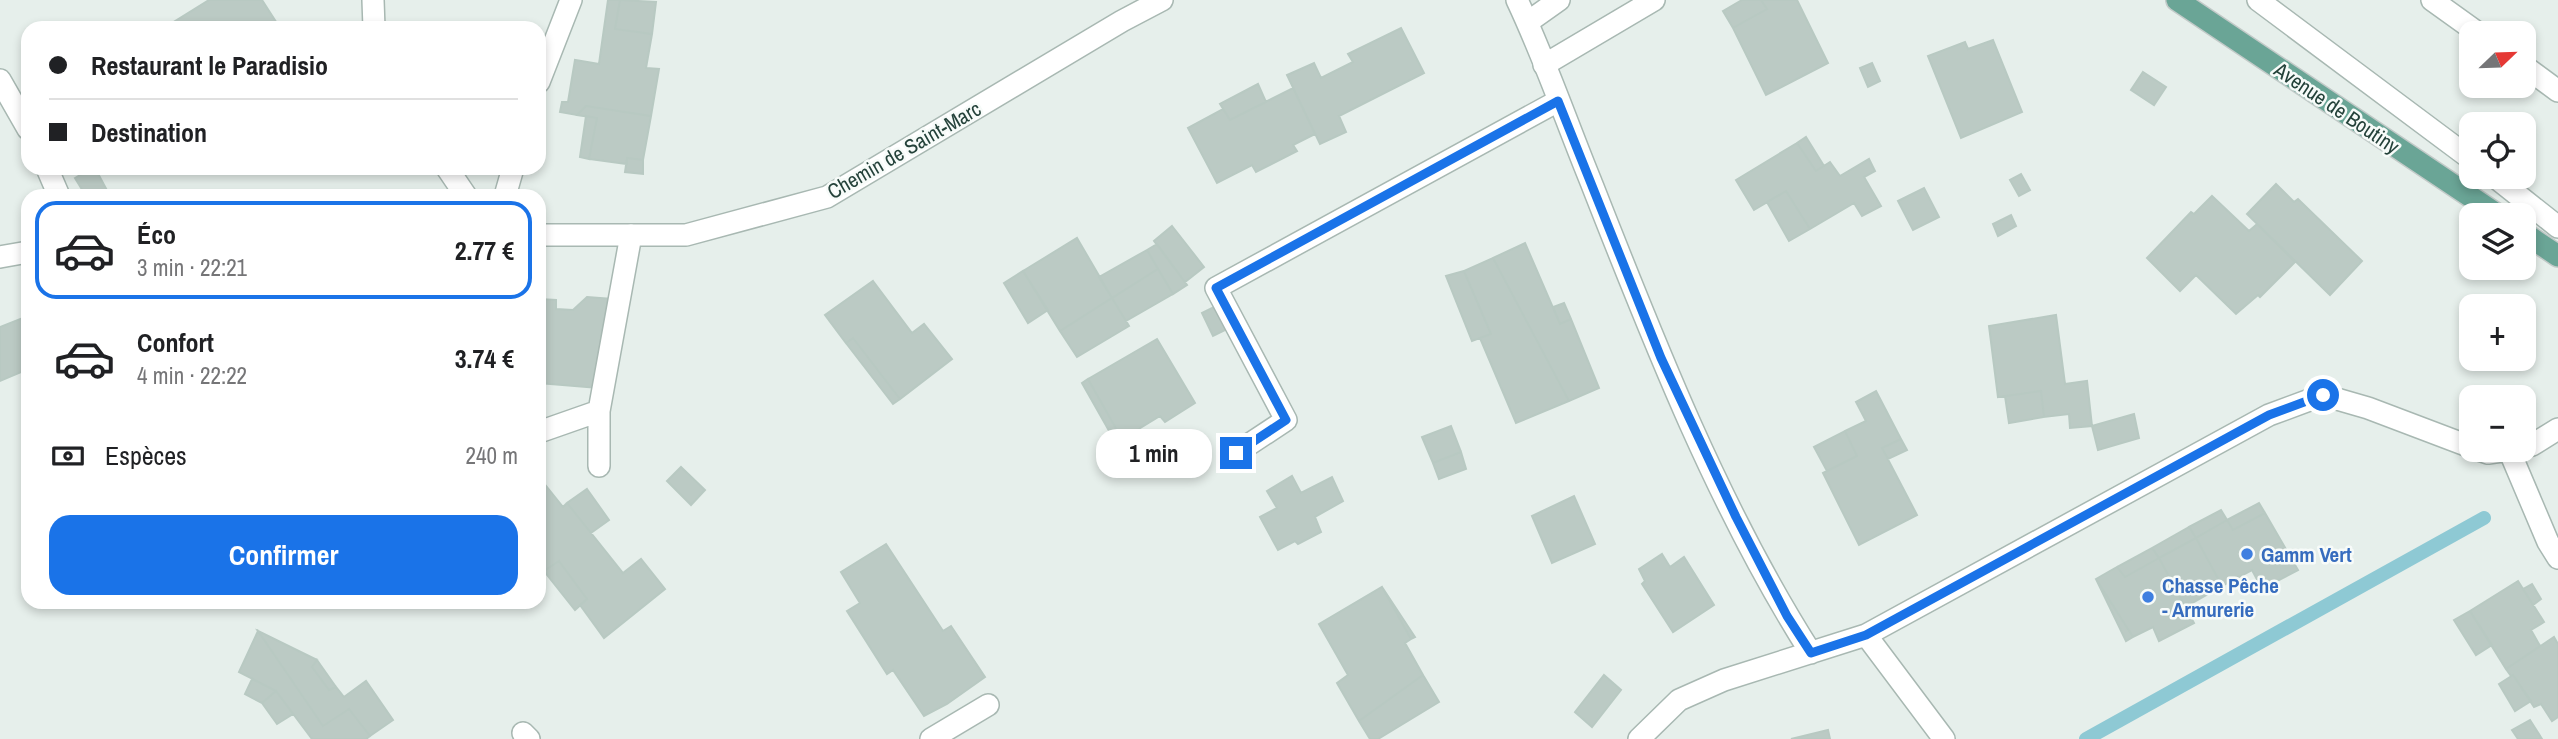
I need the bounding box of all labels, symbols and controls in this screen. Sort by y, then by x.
north arrow [2459,21,2536,98]
map controls [2459,21,2536,462]
text: Restaurant le Paradisio [91,48,328,83]
street label: Avenue de Boutiny [2268,55,2406,161]
street label: Chemin de Saint-Marc [822,94,986,206]
button: locate [2459,112,2536,189]
text: Destination [91,115,207,150]
button: layers [2459,203,2536,280]
text: Éco [137,217,176,252]
icon: car [53,219,116,282]
text: 2.77 € [455,233,514,268]
text: 3 min · 22:21 [137,252,247,283]
button: + [2459,294,2536,371]
text: Confort [137,325,214,360]
icon: car [53,327,116,390]
text: 3.74 € [455,341,514,376]
text: 4 min · 22:22 [137,360,247,391]
route start [2307,379,2339,411]
button: − [2459,385,2536,462]
callout: 1 min [1096,428,1212,477]
icon: cash [49,437,87,475]
route end [1220,437,1252,469]
text: Espèces [105,438,187,473]
text: 1 min [1129,438,1179,469]
text: 240 m [466,440,518,471]
button: Confirmer [49,515,518,595]
place label: Gamm Vert [2261,540,2352,569]
marker: Gamm Vert [2239,546,2255,562]
place label: Chasse Pêche - Armurerie [2162,571,2279,624]
marker: Chasse Pêche - Armurerie [2140,589,2156,605]

